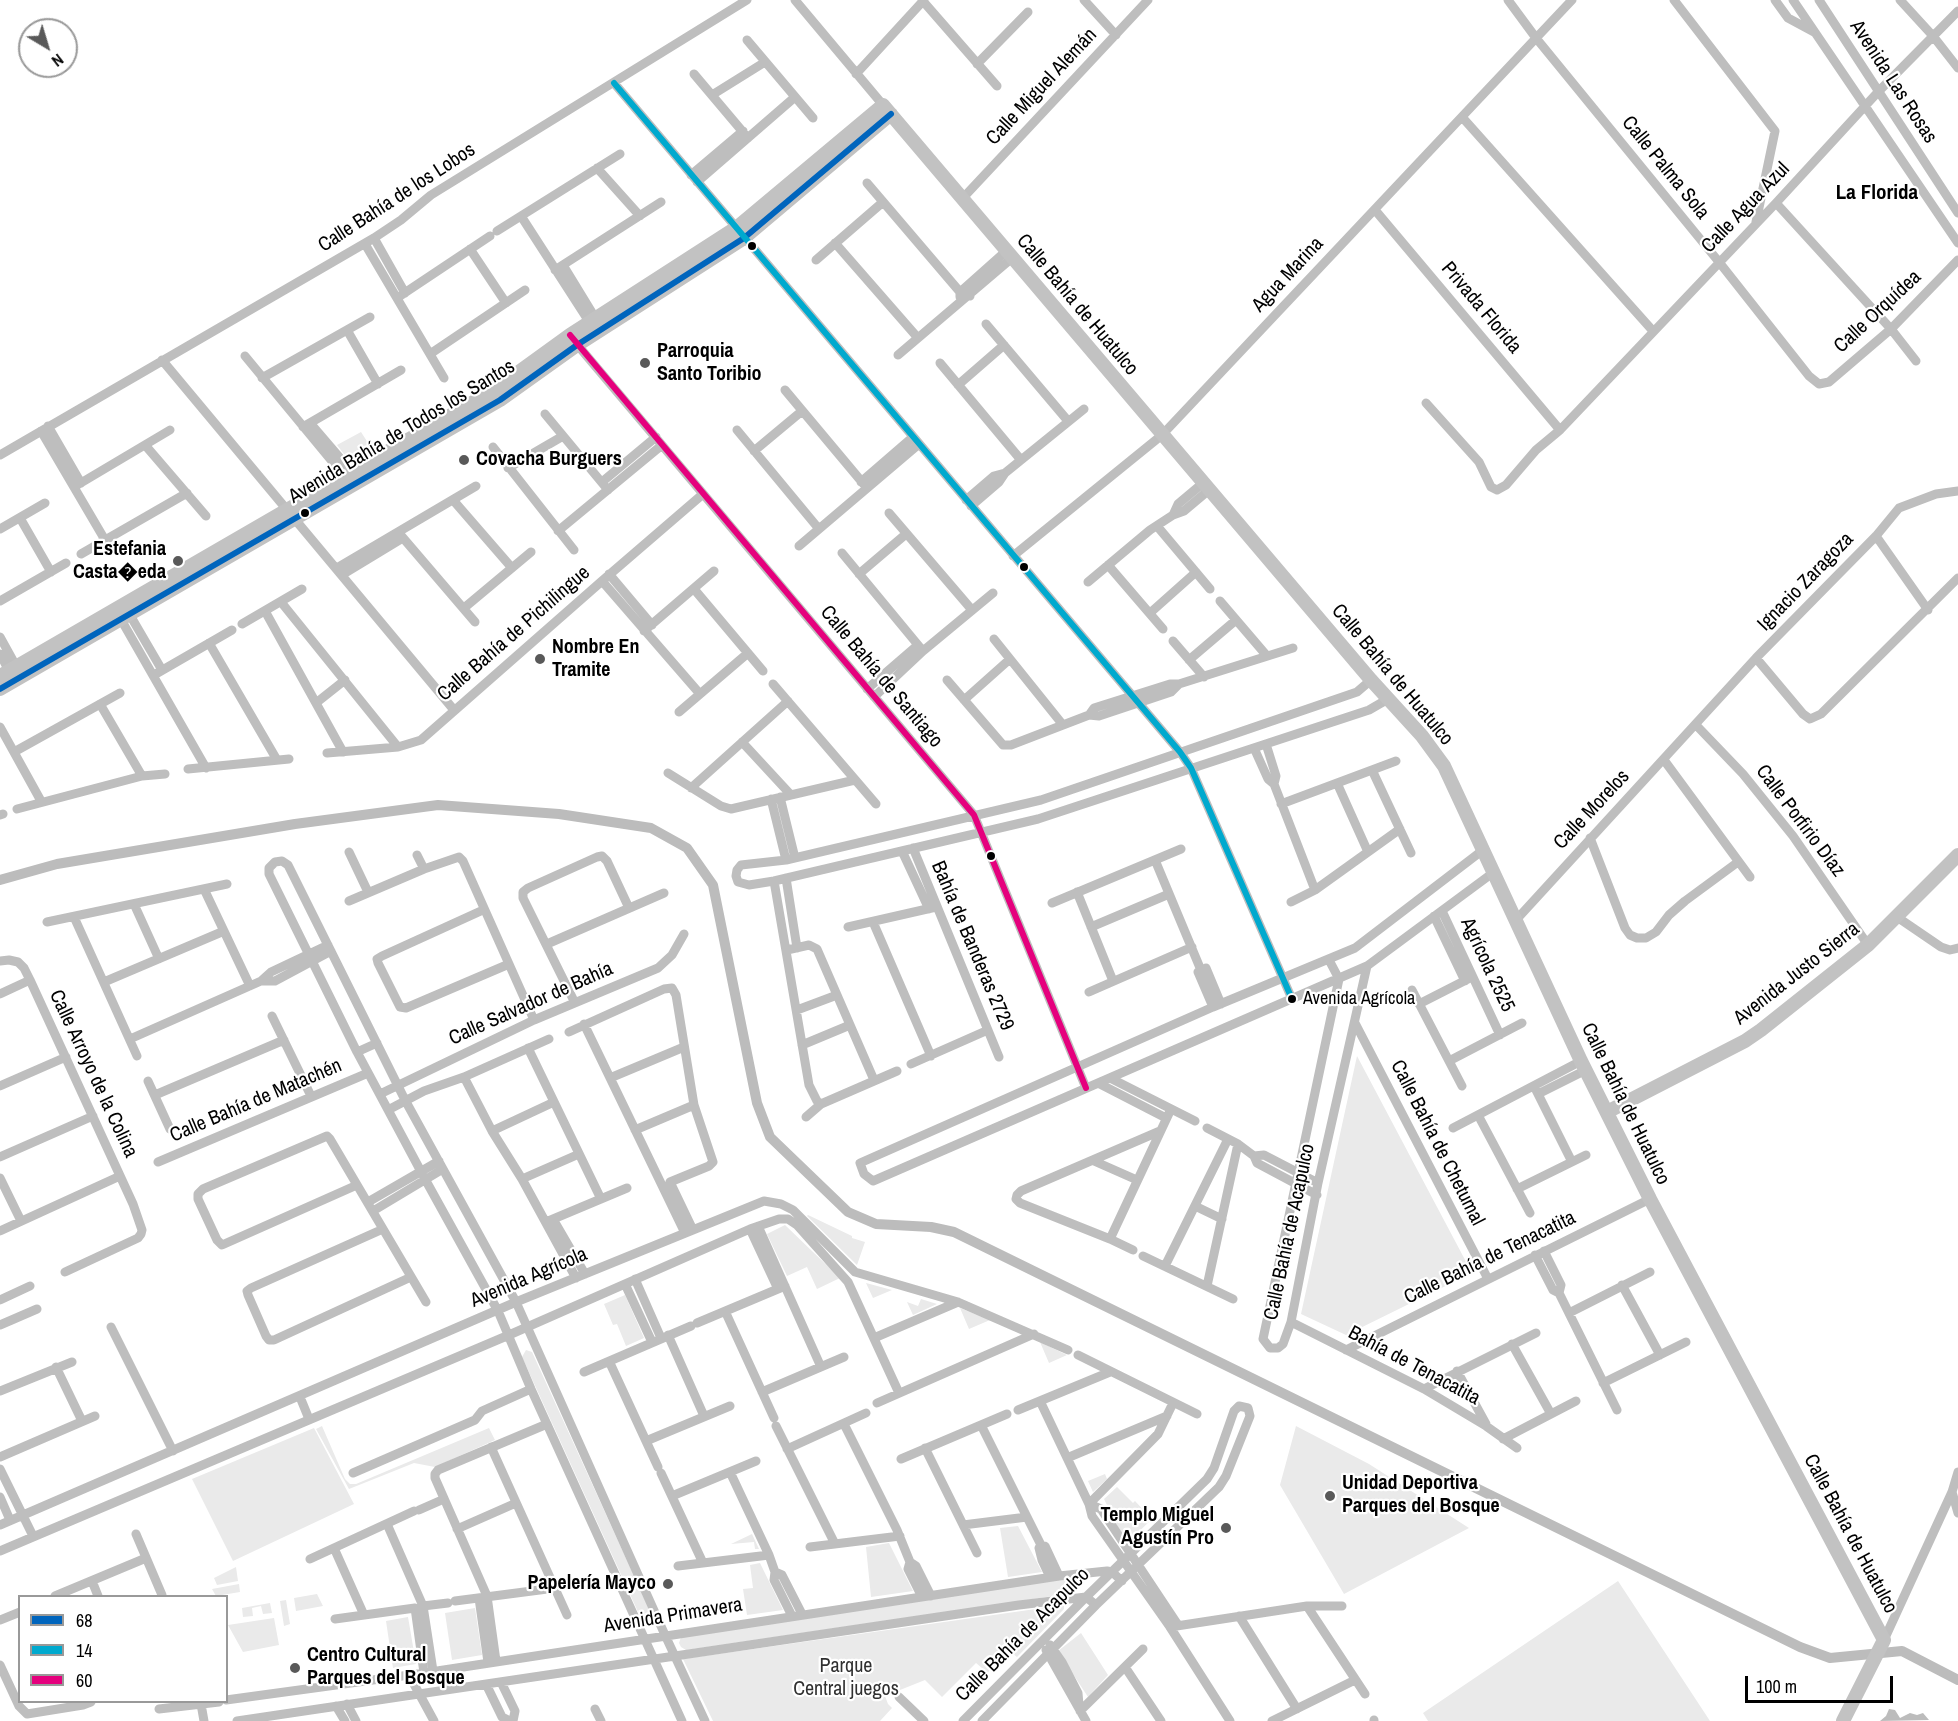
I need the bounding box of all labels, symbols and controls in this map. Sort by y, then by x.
street label: Avenida Las Rosas [1844,16,1942,148]
north arrow [18,18,78,78]
street label: Calle Miguel Alemán [982,23,1102,151]
text: N [47,49,68,72]
street label: Calle Palma Sola [1616,112,1714,224]
street label: Calle Bahía de los Lobos [314,138,480,258]
street label: Calle Agua Azul [1697,158,1795,258]
district label: La Florida [1836,180,1918,206]
street label: Calle Bahía de Huatulco [1011,230,1143,380]
street label: Agua Marina [1247,232,1329,318]
unlabelled marker [746,240,758,252]
street label: Privada Florida [1436,257,1526,359]
street label: Calle Orquídea [1829,266,1927,358]
place label: Parroquia Santo Toribio [657,340,761,387]
street label: Avenida Bahía de Todos los Santos [285,355,519,509]
marker: Parroquia Santo Toribio [638,356,652,370]
place label: Covacha Burguers [476,448,622,472]
marker: Covacha Burguers [457,453,471,467]
unlabelled marker [299,507,311,519]
street label: Ignacio Zaragoza [1753,528,1859,636]
place label: Estefania Casta�eda [73,538,166,585]
marker: Estefania Casta�eda [171,554,185,568]
street label: Calle Bahía de Pichilingue [433,561,595,707]
unlabelled marker [1018,561,1030,573]
street label: Calle Bahía de Huatulco [1326,600,1458,750]
street label: Calle Bahía de Santiago [815,601,947,753]
place label: Nombre En Tramite [552,636,639,683]
marker: Nombre En Tramite [533,652,547,666]
street label: Calle Porfirio Díaz [1750,760,1850,882]
street label: Calle Morelos [1549,765,1635,855]
unlabelled marker [985,850,997,862]
street label: Bahía de Banderas 2729 [926,858,1018,1034]
street label: Agrícola 2525 [1455,914,1519,1016]
street label: Avenida Justo Sierra [1729,917,1865,1031]
street label: Calle Salvador de Bahía [445,957,617,1051]
street label: Calle Arroyo de la Colina [44,986,142,1162]
place label: Avenida Agrícola [1303,988,1415,1010]
marker: Avenida Agrícola [1286,993,1298,1005]
street label: Calle Bahía de Huatulco [1575,1019,1675,1189]
street label: Calle Bahía de Matachén [167,1054,345,1148]
street label: Calle Bahía de Chetumal [1385,1056,1489,1230]
street label: Calle Bahía de Acapulco [1260,1142,1320,1322]
street label: Calle Bahía de Tenacatita [1400,1206,1580,1310]
street label: Avenida Agrícola [467,1243,591,1313]
street label: Bahía de Tenacatita [1344,1321,1484,1411]
street label: Calle Bahía de Huatulco [1798,1450,1902,1618]
place label: Unidad Deportiva Parques del Bosque [1342,1472,1500,1519]
marker: Unidad Deportiva Parques del Bosque [1323,1489,1337,1503]
place label: Templo Miguel Agustín Pro [1100,1504,1214,1551]
marker: Templo Miguel Agustín Pro [1219,1521,1233,1535]
street label: Calle Bahía de Acapulco [951,1563,1095,1707]
place label: Papelería Mayco [527,1572,656,1596]
marker: Papelería Mayco [661,1577,675,1591]
street label: Avenida Primavera [602,1593,744,1639]
legend [18,1595,228,1703]
text: 68 [76,1608,92,1633]
text: 14 [76,1638,92,1663]
place label: Centro Cultural Parques del Bosque [307,1644,465,1691]
park label: Parque Central juegos [793,1655,899,1702]
marker: Centro Cultural Parques del Bosque [288,1661,302,1675]
scale bar [1748,1664,1896,1702]
text: 60 [76,1668,92,1693]
text: 100 m [1756,1674,1797,1699]

